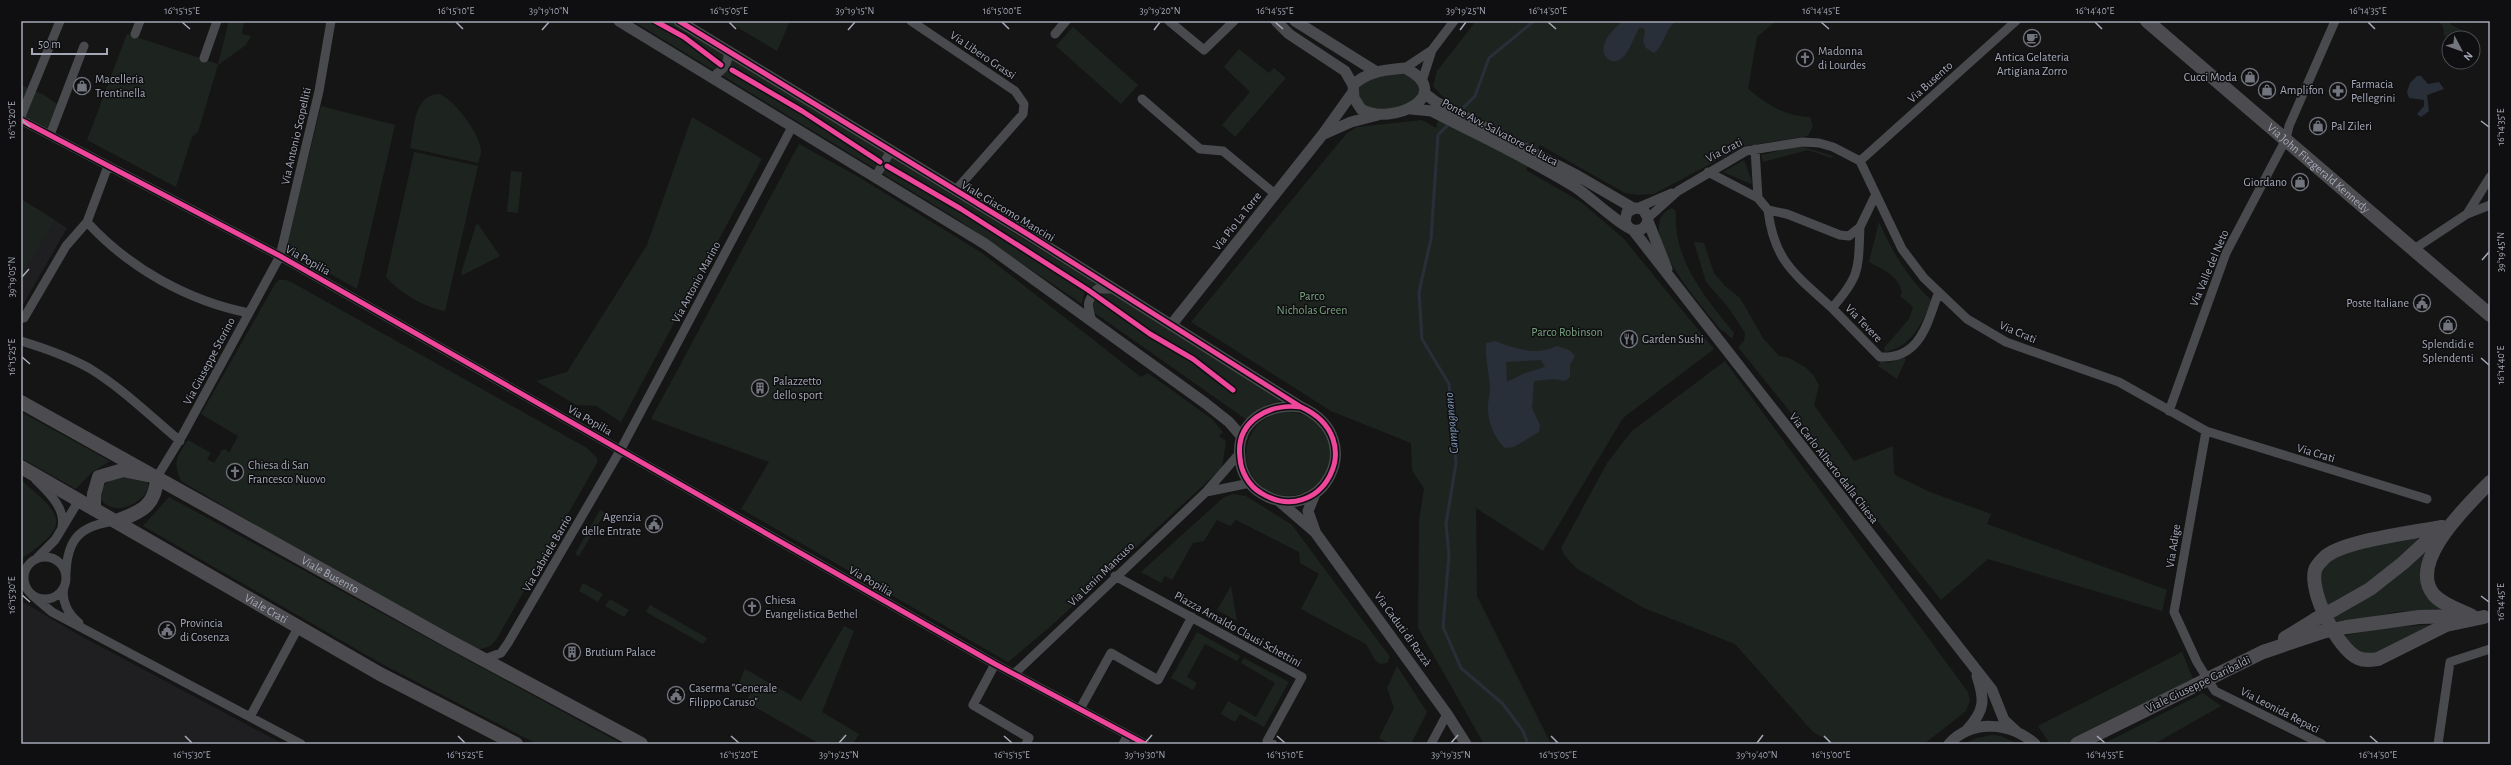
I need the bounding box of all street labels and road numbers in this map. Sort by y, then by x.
street label: Via Libero Grassi [948,29,1018,81]
street label: Via Busento [1905,59,1955,105]
street label: Via Antonio Scopelliti [279,86,313,186]
street label: Ponte Avv. Salvatore de Luca [1440,96,1560,168]
street label: Via John Fitzgerald Kennedy [2265,121,2372,216]
street label: Via Crati [1704,136,1744,164]
street label: Viale Giacomo Mancini [959,178,1057,244]
street label: Via Pio La Torre [1210,189,1264,253]
street label: Via Valle del Neto [2187,228,2231,308]
street label: Via Antonio Marino [670,239,723,325]
street label: Via Popilia [284,243,333,277]
street label: Via Tevere [1843,302,1885,344]
street label: Via Giuseppe Storino [181,315,237,407]
street label: Via Crati [1998,319,2038,345]
street label: Via Popilia [566,402,615,438]
street label: Via Carlo Alberto dalla Chiesa [1787,410,1881,526]
street label: Via Crati [2295,442,2337,464]
street label: Via Gabriele Barrio [520,512,574,594]
street label: Via Adige [2164,523,2182,569]
street label: Via Lenin Mancuso [1066,539,1136,608]
street label: Viale Busento [299,554,361,596]
street label: Via Popilia [847,563,896,599]
street label: Piazza Arnaldo Clausi Schettini [1172,589,1304,669]
street label: Via Caduti di Razzà [1372,590,1434,669]
street label: Viale Crati [242,591,290,625]
street label: Viale Giuseppe Garibaldi [2144,653,2252,715]
street label: Via Leonida Repaci [2238,685,2322,735]

